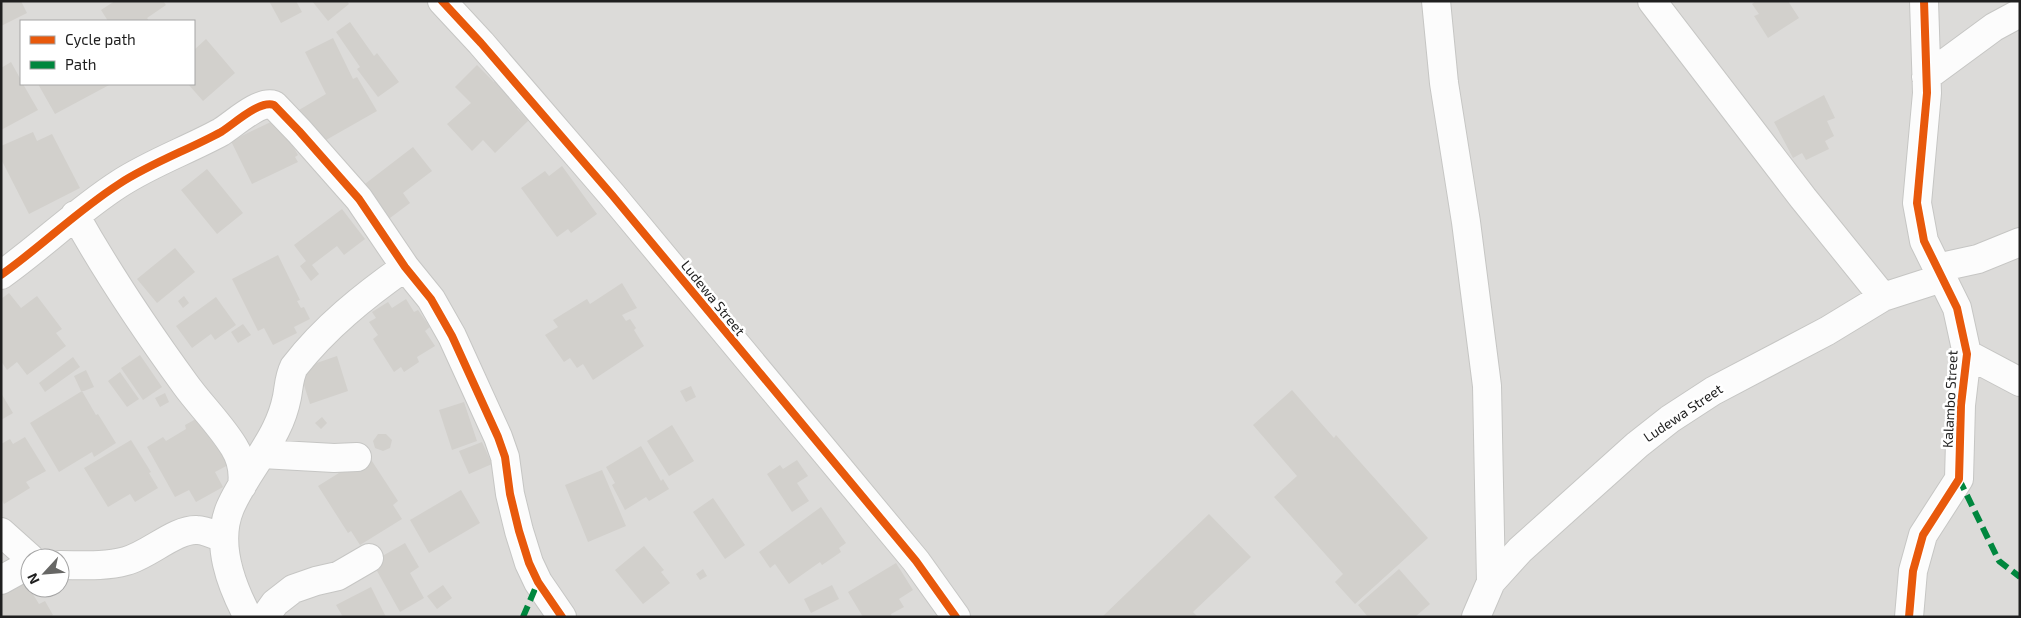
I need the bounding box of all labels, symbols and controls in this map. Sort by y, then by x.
legend [20,20,195,85]
text: Cycle path [65,30,136,48]
text: Path [65,55,96,73]
street label: Ludewa Street [678,257,749,339]
street label: Kalambo Street [1938,350,1961,448]
street label: Ludewa Street [1640,380,1726,445]
north arrow [20,548,70,598]
text: N [23,571,43,587]

